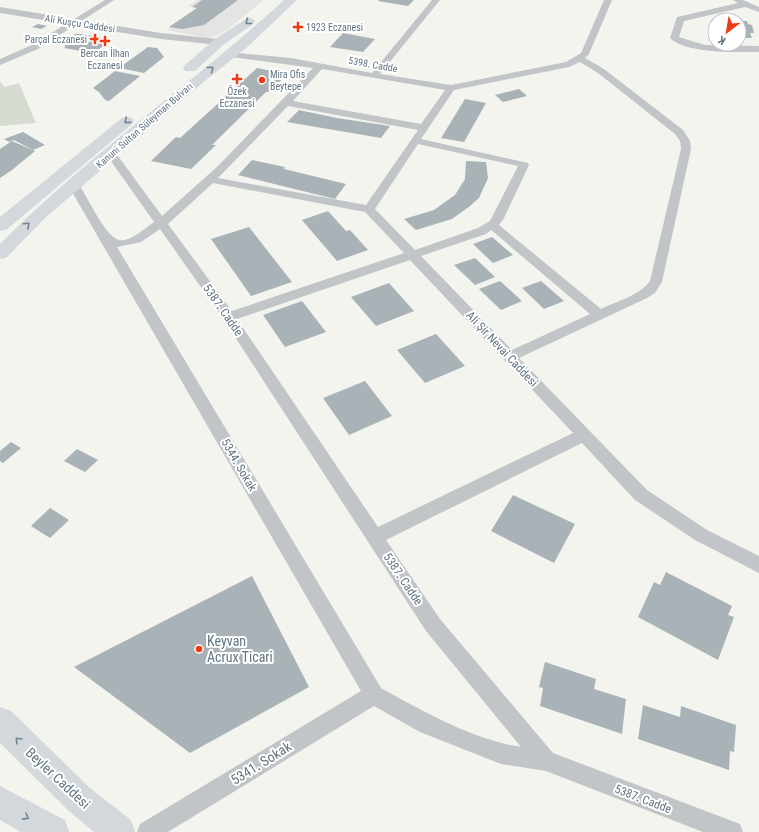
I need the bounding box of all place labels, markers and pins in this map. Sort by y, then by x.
marker: 1923 Eczanesi [293,22,303,32]
place label: 1923 Eczanesi [306,22,363,33]
place label: Parçal Eczanesi [25,34,87,45]
marker: Parçal Eczanesi [90,34,100,44]
marker: Bercan İlhan Eczanesi [100,36,110,46]
place label: Bercan İlhan Eczanesi [81,47,130,71]
place label: Mira Ofis Beytepe [270,69,306,92]
marker: Özek Eczanesi [232,74,242,84]
marker: Mira Ofis Beytepe [257,75,267,85]
place label: Özek Eczanesi [219,85,255,109]
place label: Keyvan Acrux Ticari [207,633,273,665]
marker: Keyvan Acrux Ticari [194,644,204,654]

